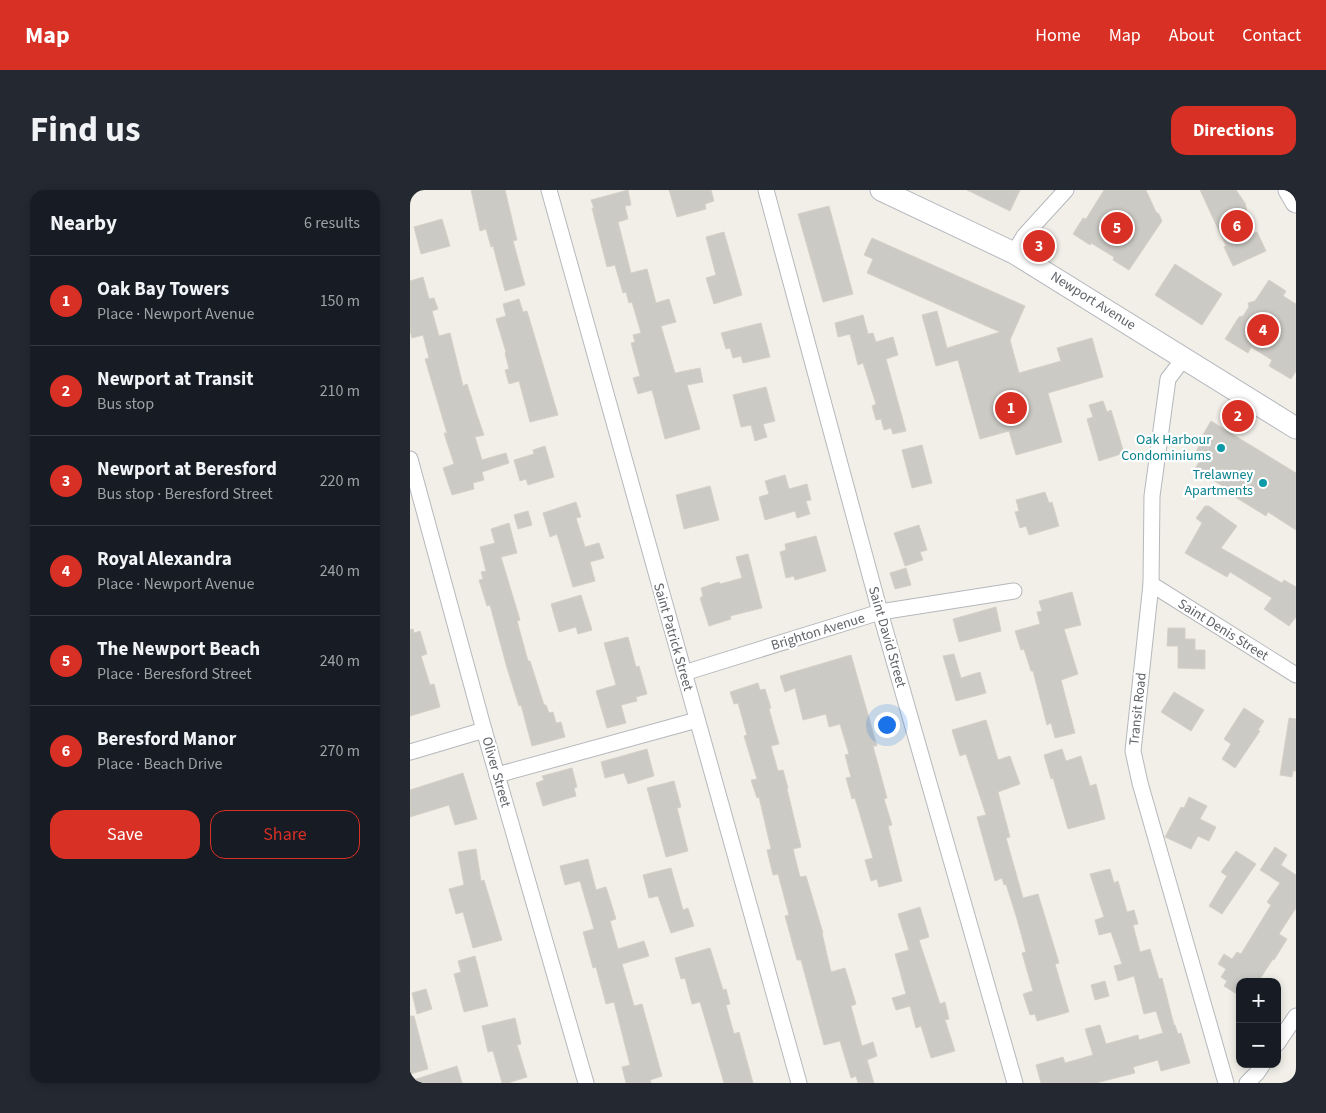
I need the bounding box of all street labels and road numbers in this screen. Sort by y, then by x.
street label: Newport Avenue [1047,267,1139,335]
street label: Saint Patrick Street [648,581,698,694]
street label: Saint David Street [863,584,911,690]
street label: Saint Denis Street [1174,594,1272,666]
street label: Brighton Avenue [769,608,867,656]
street label: Transit Road [1124,672,1152,746]
street label: Oliver Street [476,734,516,810]

